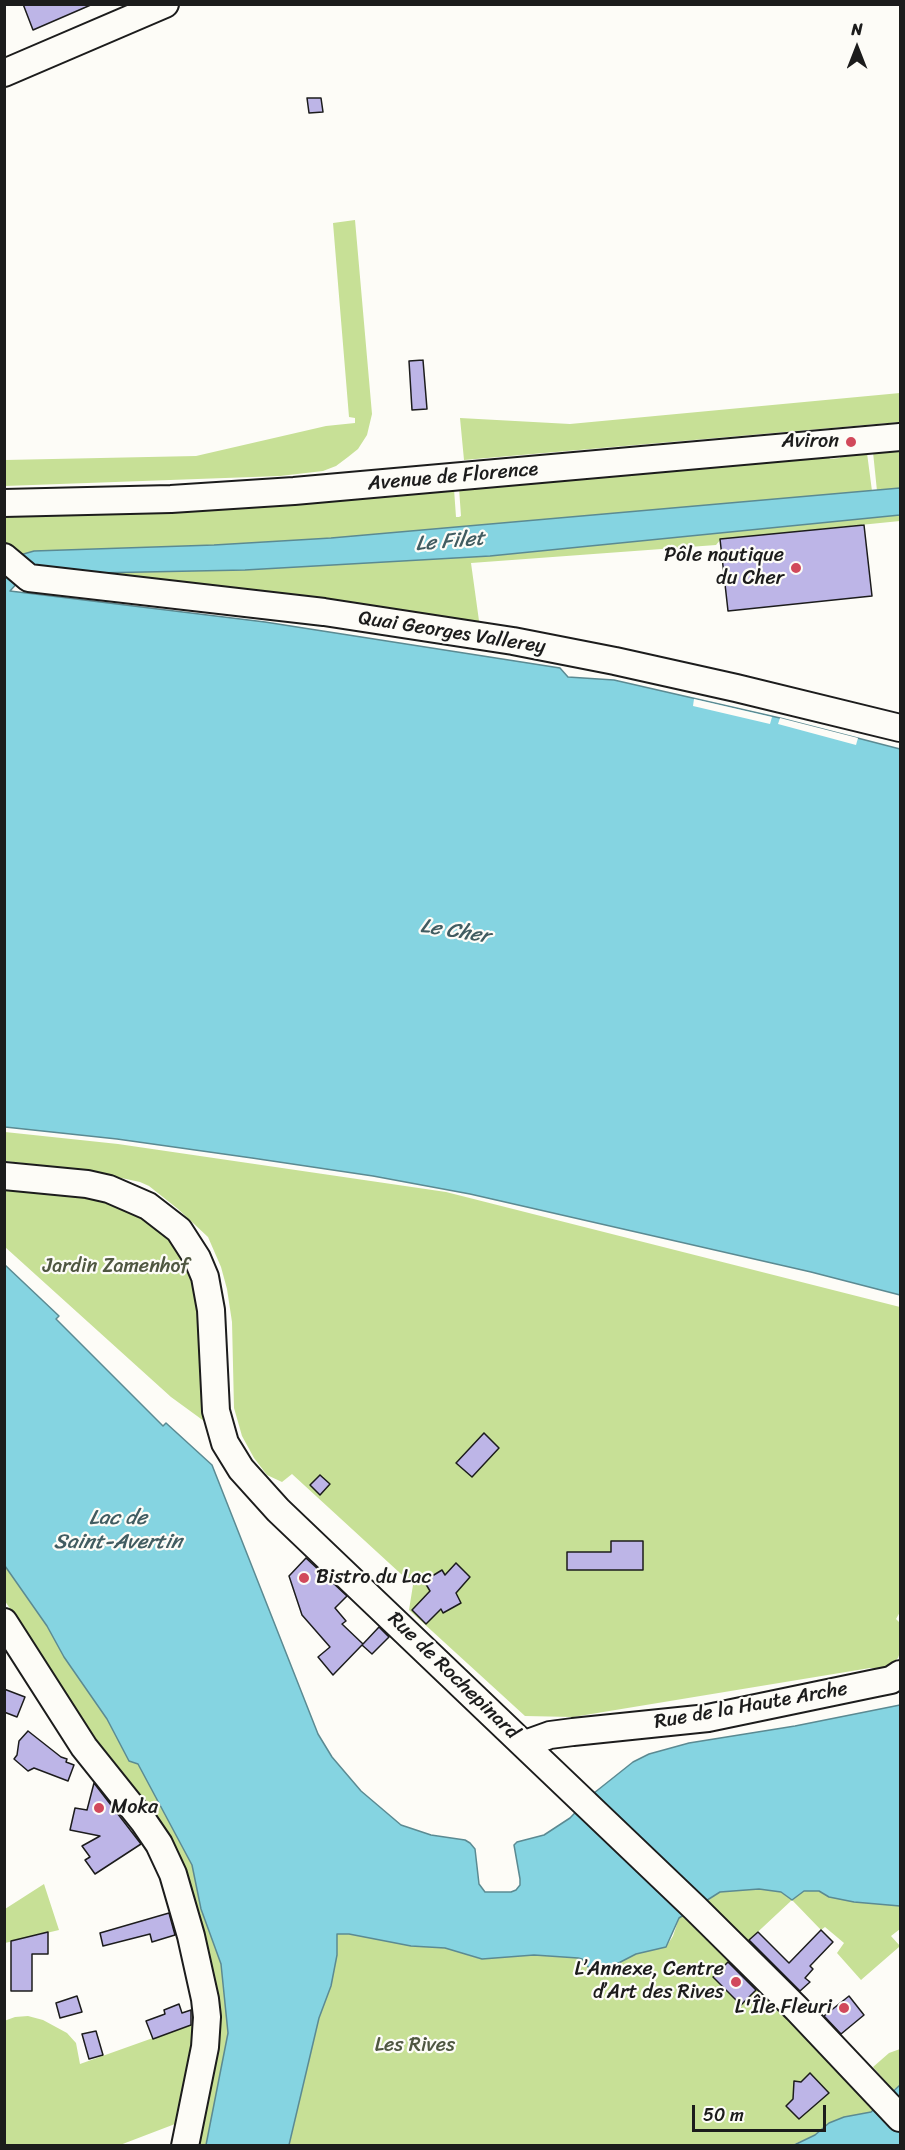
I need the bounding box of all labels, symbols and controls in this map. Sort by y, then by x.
text: N [851,15,863,44]
north arrow [827,18,887,78]
place label: Aviron [782,430,839,454]
marker: Aviron [844,435,858,449]
street label: Avenue de Florence [367,458,539,496]
water label: Le Filet [414,526,486,558]
place label: Pôle nautique du Cher [664,544,784,591]
marker: Pôle nautique du Cher [789,561,803,575]
street label: Quai Georges Vallerey [357,606,547,660]
water label: Le Cher [419,914,491,950]
park label: Jardin Zamenhof [43,1255,189,1279]
water label: Lac de Saint-Avertin [54,1506,182,1556]
place label: Bistro du Lac [316,1566,431,1590]
marker: Bistro du Lac [297,1571,311,1585]
street label: Rue de Rochepinard [382,1607,524,1745]
street label: Rue de la Haute Arche [652,1677,850,1735]
place label: Moka [111,1796,158,1820]
marker: Moka [92,1801,106,1815]
place label: LʼAnnexe, Centre dʼArt des Rives [574,1958,724,2005]
marker: LʼAnnexe, Centre dʼArt des Rives [729,1975,743,1989]
place label: L'Île Fleuri [735,1996,832,2020]
marker: L'Île Fleuri [837,2001,851,2015]
park label: Les Rives [375,2034,455,2058]
scale bar [695,2093,828,2131]
text: 50 m [703,2099,744,2131]

